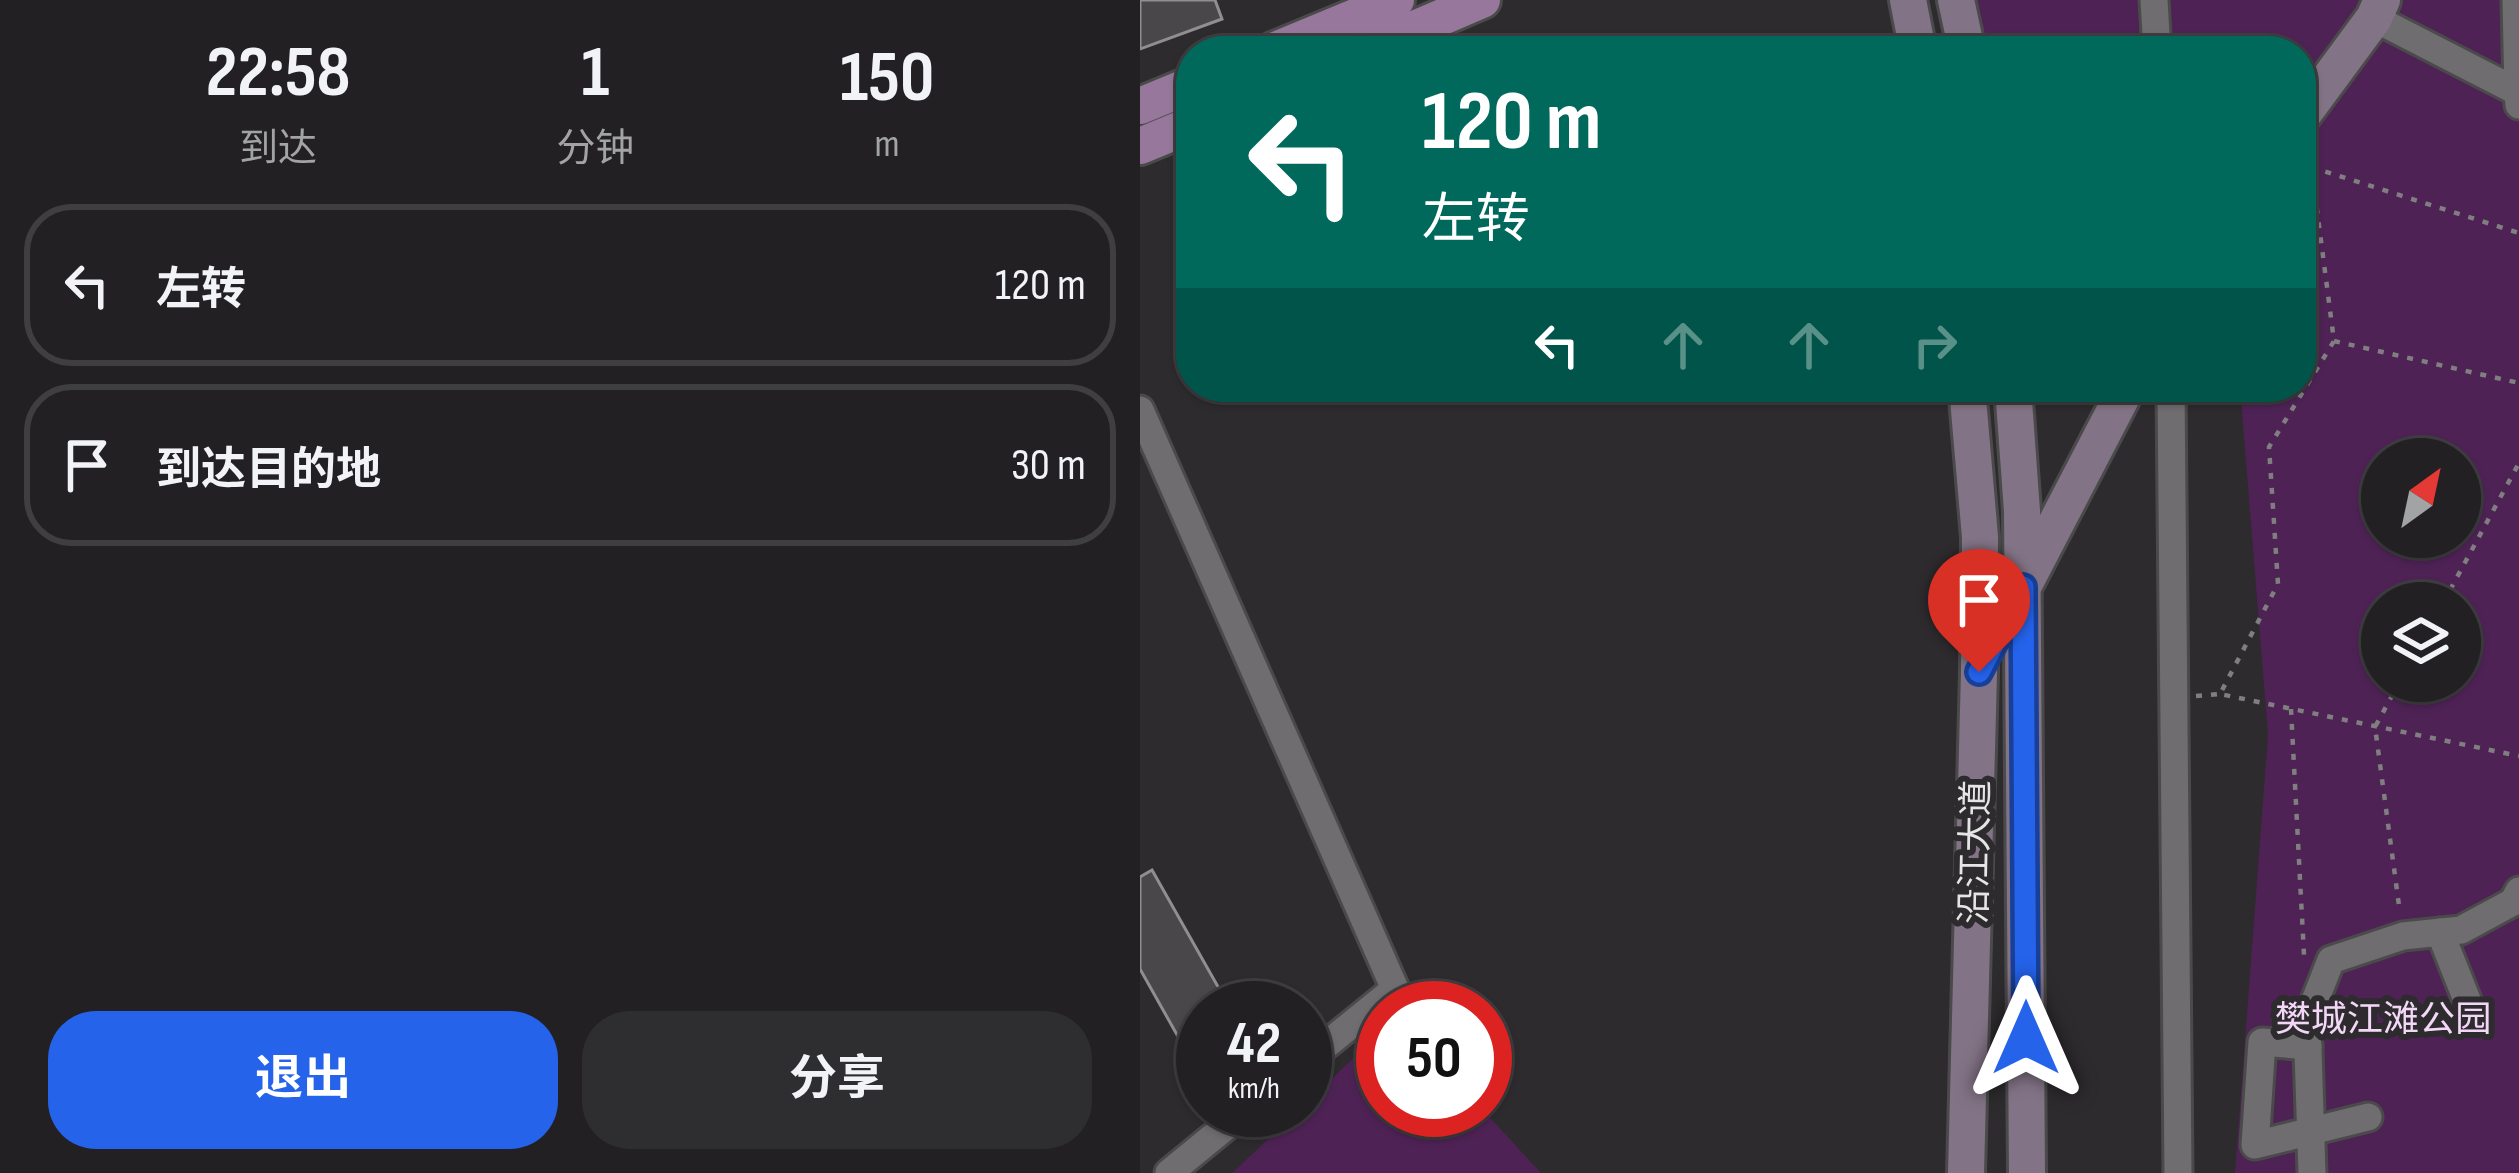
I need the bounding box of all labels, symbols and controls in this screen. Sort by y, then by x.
text: 22:58 [206,30,351,117]
text: 1 [581,30,609,117]
text: 150 [840,35,934,122]
text: 120 m [1422,72,1601,173]
icon: left [1224,84,1380,240]
text: m [875,121,900,168]
text: 到达 [239,126,317,173]
text: 分钟 [556,126,634,173]
text: 左转 [1422,188,1530,253]
icon: left [54,252,120,318]
text: 120 m [995,258,1086,313]
text: 左转 [156,263,246,318]
icon: left [1524,312,1590,378]
icon: ahead [1650,312,1716,378]
icon: ahead [1776,312,1842,378]
icon: right [1902,312,1968,378]
icon: arrive [54,432,120,498]
text: 30 m [1011,438,1086,493]
north arrow [2361,438,2481,558]
map controls [2361,438,2481,702]
text: 到达目的地 [156,443,381,498]
pin [1928,549,2030,672]
icon: arrive [1946,567,2012,633]
button: layers [2361,582,2481,702]
street label: 沿江大道 [1954,780,1999,924]
position arrow [1963,975,2089,1101]
speed limit sign: 50 [1356,981,1512,1137]
park label: 樊城江滩公园 [2275,999,2491,1042]
text: 42 [1227,1008,1281,1080]
button: 退出 [48,1011,558,1149]
button: 分享 [582,1011,1092,1149]
text: km/h [1228,1071,1280,1107]

